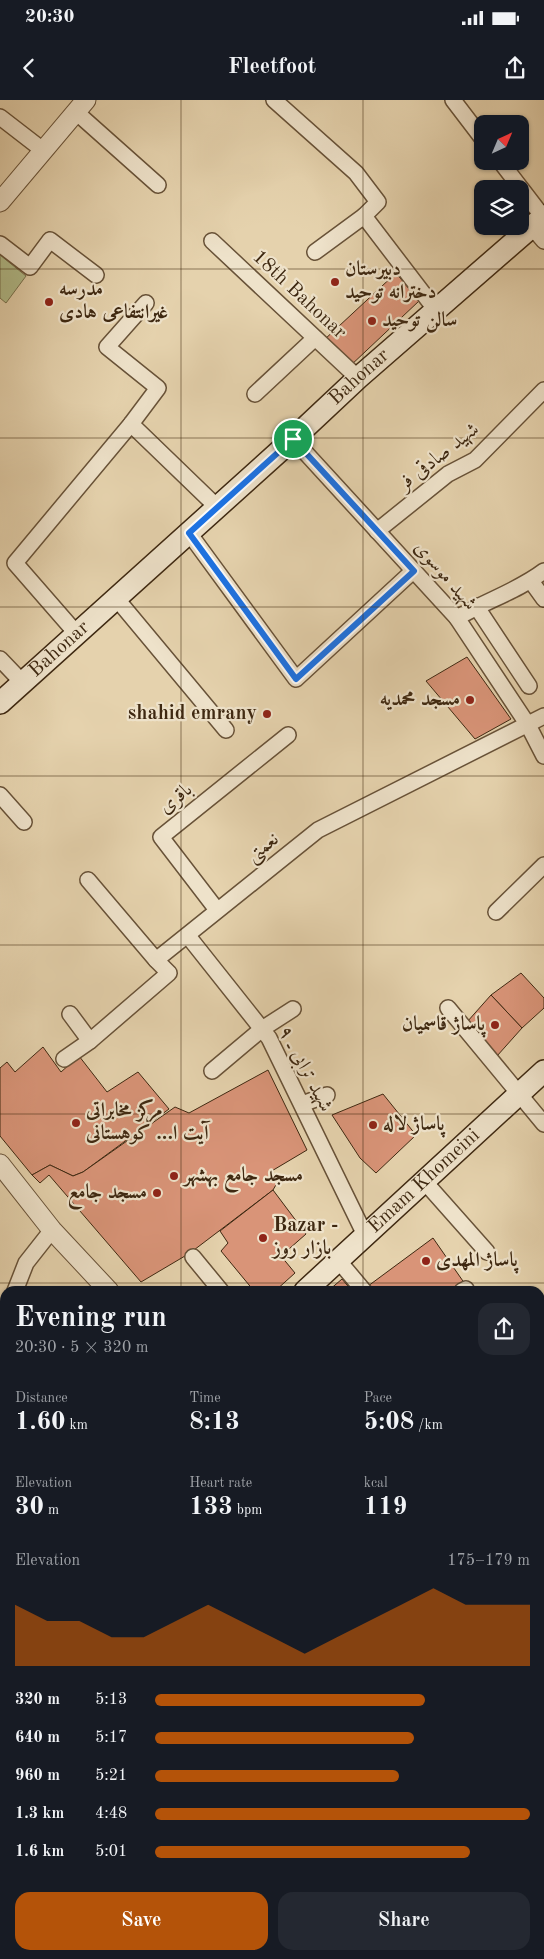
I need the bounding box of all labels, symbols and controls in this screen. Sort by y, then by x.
text: 20:30 [25,8,74,27]
icon: back [15,54,43,82]
icon: share [501,54,529,82]
text: Fleetfoot [228,56,316,78]
north arrow [474,115,529,170]
map controls [474,115,529,235]
button: layers [474,180,529,235]
street label: 18th Bahonar [248,247,350,343]
place label: دبیرستان دخترانه توحید [345,259,437,304]
marker: دبیرستان دخترانه توحید [329,276,341,288]
place label: مدرسه غیرانتفاعی هادی [59,280,168,323]
marker: مدرسه غیرانتفاعی هادی [43,296,55,308]
place label: سالن توحید [382,310,457,333]
marker: سالن توحید [366,315,378,327]
street label: Bahonar [325,345,393,409]
pin [272,418,314,460]
street label: شهید صادقی فر [393,419,484,496]
icon: arrive [279,425,307,453]
street label: شهید موسوی [409,538,480,615]
street label: Bahonar [25,617,93,681]
place label: مسجد محمدیه [380,690,460,711]
marker: مسجد محمدیه [464,694,476,706]
place label: shahid emrany [128,704,257,724]
marker: shahid emrany [261,708,273,720]
street label: باقری [156,780,197,819]
street label: نعمتی [243,829,285,869]
place label: پاساژ قاسمیان [402,1014,486,1038]
marker: پاساژ قاسمیان [489,1019,501,1031]
street label: شهید ترابی ـ ۹ [272,1023,336,1117]
place label: مرکز مخابراتی آیت ا... کوهستانی [85,1098,211,1145]
place label: پاساژ لاله [383,1113,446,1138]
marker: مرکز مخابراتی آیت ا... کوهستانی [70,1117,82,1129]
marker: پاساژ لاله [367,1119,379,1131]
street label: Emam Khomeini [365,1125,484,1237]
place label: مسجد جامع بهشهر [182,1165,303,1193]
marker: مسجد جامع بهشهر [168,1170,180,1182]
place label: مسجد جامع [68,1182,147,1210]
marker: مسجد جامع [151,1187,163,1199]
place label: Bazar - بازار روز [271,1216,338,1259]
marker: Bazar - بازار روز [257,1232,269,1244]
place label: پاساژ المهدی [436,1250,519,1274]
marker: پاساژ المهدی [420,1255,432,1267]
button: share [478,1303,530,1355]
text: Evening run [15,1305,167,1333]
text: 20:30 · 5 × 320 m [15,1340,148,1356]
text: Distance [15,1391,68,1405]
text: Time [189,1391,221,1405]
text: Pace [364,1391,392,1405]
text: 1.60 [15,1410,66,1435]
text: 8:13 [189,1410,240,1435]
text: 5:08 [364,1410,414,1435]
text: km [66,1418,88,1432]
text: /km [414,1418,443,1432]
text: Elevation [15,1476,72,1490]
text: Heart rate [189,1476,252,1490]
text: kcal [364,1476,388,1490]
text: 30 [15,1495,44,1520]
text: 133 [189,1495,233,1520]
text: 119 [364,1495,407,1520]
text: m [44,1503,59,1517]
text: bpm [233,1503,262,1517]
text: Elevation [15,1553,80,1569]
text: 175–179 m [447,1553,530,1569]
text: 320 m [15,1692,60,1708]
text: 5:13 [95,1692,127,1708]
text: 640 m [15,1730,60,1746]
text: 5:17 [95,1730,127,1746]
text: 960 m [15,1768,60,1784]
text: 5:21 [95,1768,127,1784]
text: 1.3 km [15,1806,64,1822]
text: 4:48 [95,1806,127,1822]
text: 1.6 km [15,1844,64,1860]
text: 5:01 [95,1844,127,1860]
button: Save [15,1892,268,1950]
button: Share [278,1892,530,1950]

